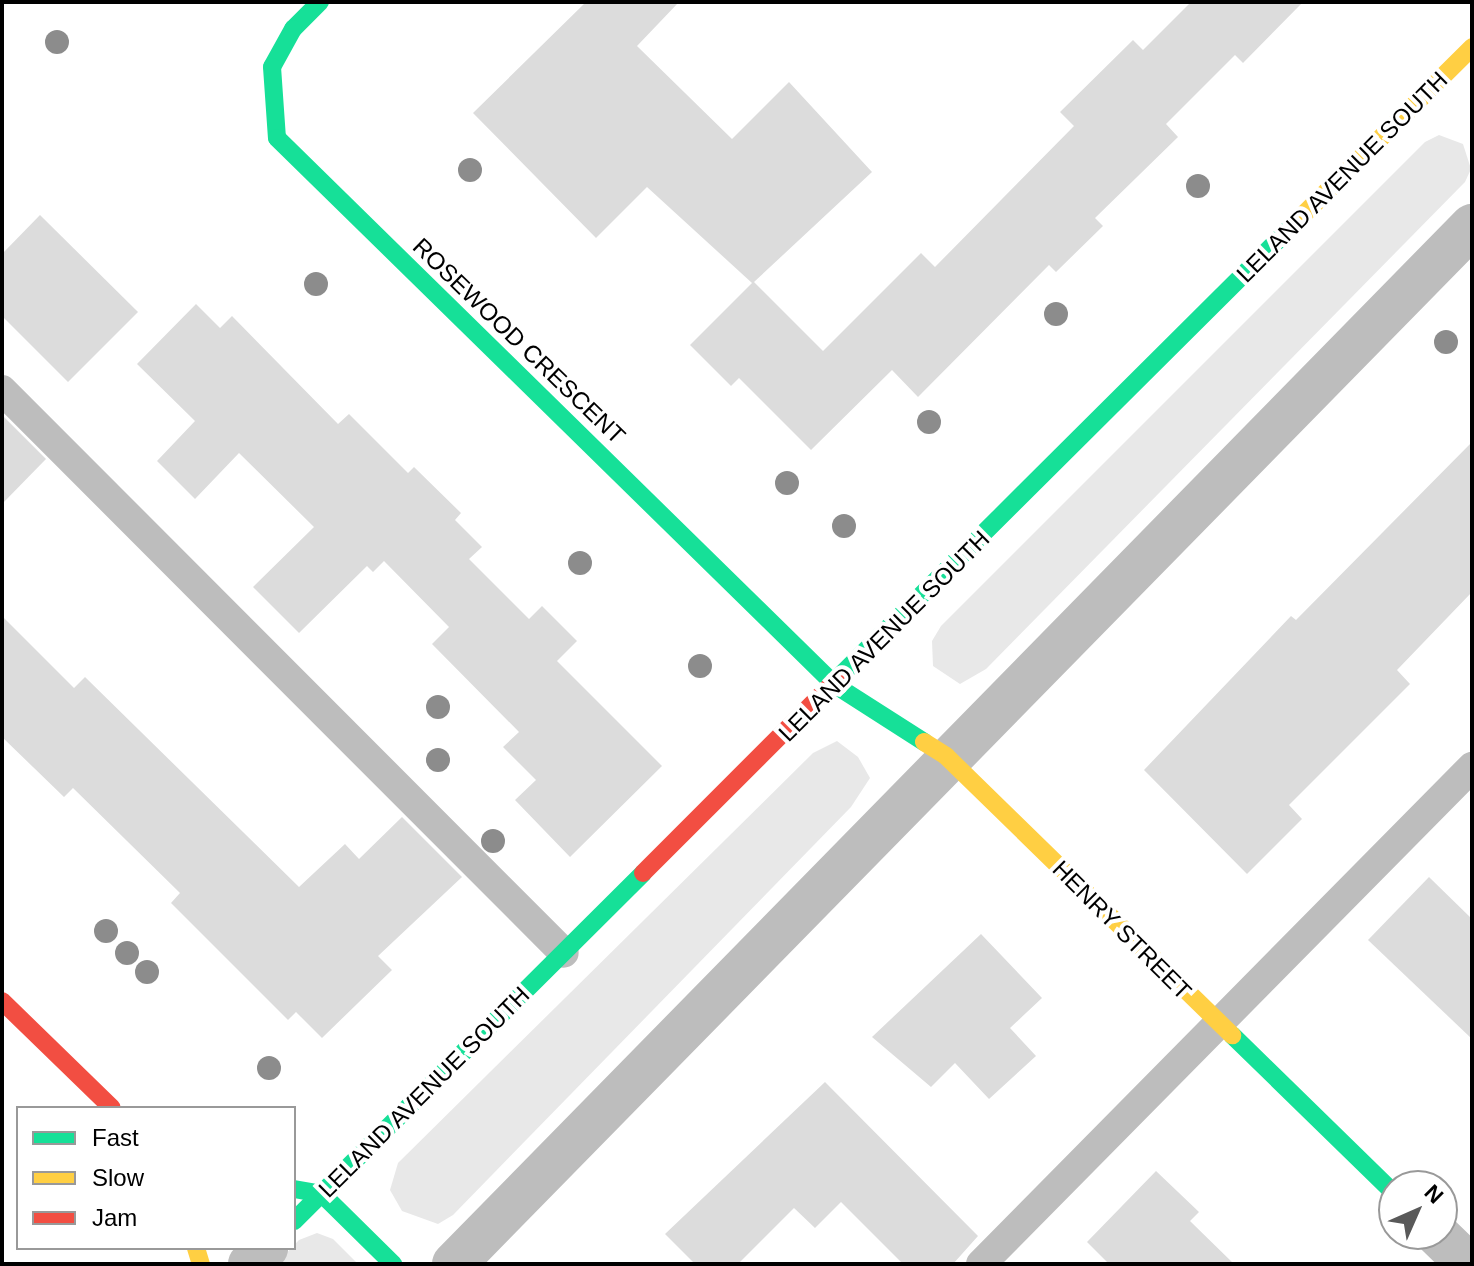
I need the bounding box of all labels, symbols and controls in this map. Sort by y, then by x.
street label: LELAND AVENUE SOUTH [1230,65,1454,289]
street label: ROSEWOOD CRESCENT [407,232,631,450]
street label: LELAND AVENUE SOUTH [772,524,996,748]
street label: HENRY STREET [1046,854,1198,1006]
street label: LELAND AVENUE SOUTH [312,980,536,1204]
legend [16,1106,296,1250]
text: Fast [92,1124,139,1151]
text: Slow [92,1164,144,1191]
north arrow [1378,1170,1458,1250]
text: N [1419,1180,1448,1209]
text: Jam [92,1204,137,1231]

